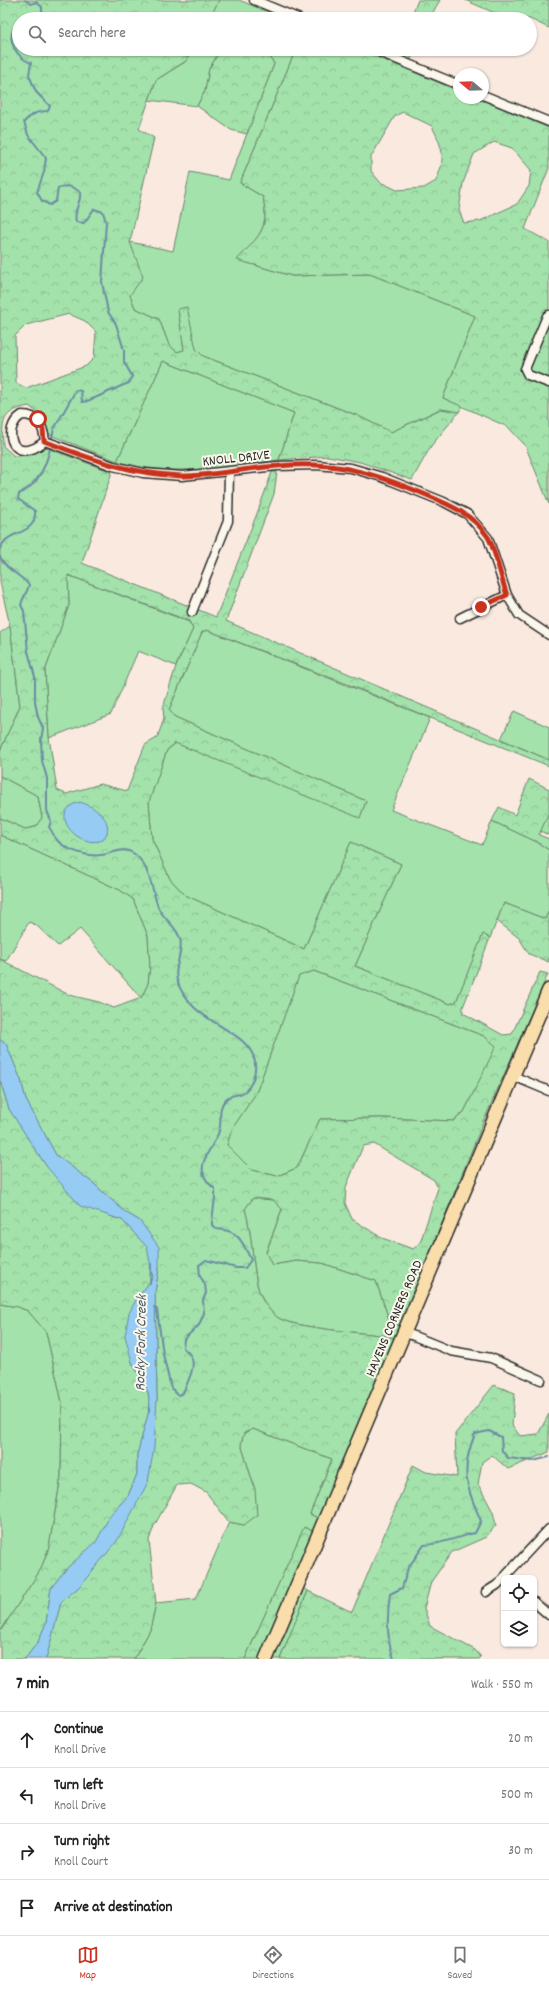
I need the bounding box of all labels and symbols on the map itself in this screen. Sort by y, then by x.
north arrow [453,68,489,104]
route start [29,410,47,428]
street label: KNOLL DRIVE [202,445,271,472]
route end [472,598,490,616]
street label: HAVENS CORNERS ROAD [361,1257,429,1380]
water label: Rocky Fork Creek [130,1293,154,1391]

